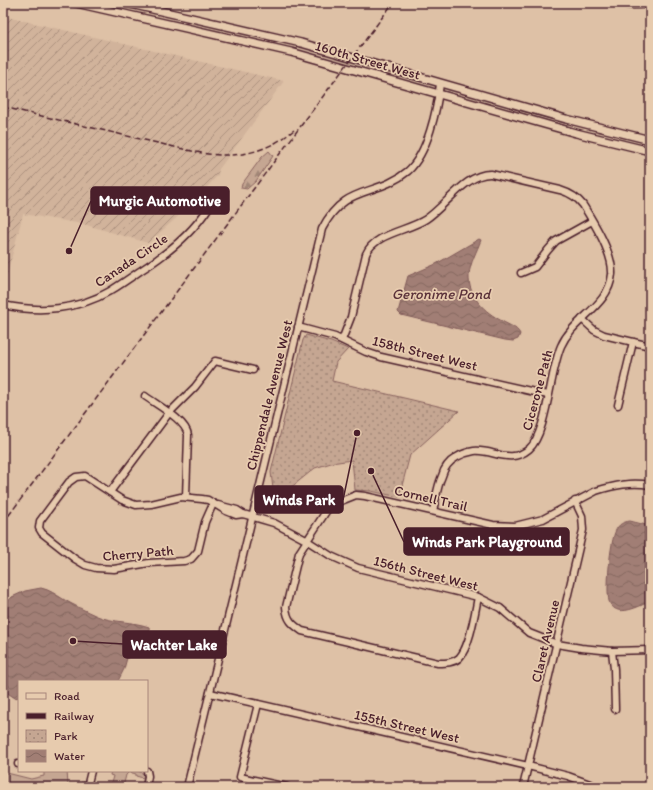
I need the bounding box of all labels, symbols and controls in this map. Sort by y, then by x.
street label: 160th Street West [313,37,422,84]
callout: Murgic Automotive [91,187,229,214]
text: Murgic Automotive [99,192,221,211]
street label: Canada Circle [92,230,171,291]
water label: Geronime Pond [392,285,492,303]
street label: Chippendale Avenue West [243,318,296,472]
street label: 158th Street West [371,332,479,375]
street label: Cicerone Path [518,348,556,433]
street label: Cornell Trail [393,482,469,515]
callout: Winds Park [255,486,343,513]
text: Winds Park [263,491,336,509]
callout: Winds Park Playground [404,528,569,555]
text: Winds Park Playground [412,533,563,552]
street label: Cherry Path [102,542,175,565]
street label: 156th Street West [372,552,480,595]
street label: Claret Avenue [528,598,563,684]
callout: Wachter Lake [123,631,226,658]
text: Wachter Lake [130,636,218,654]
legend [18,680,148,772]
text: Road [54,689,80,703]
street label: 155th Street West [353,706,461,747]
text: Railway [54,709,94,723]
text: Park [54,729,78,743]
text: Water [54,749,85,763]

